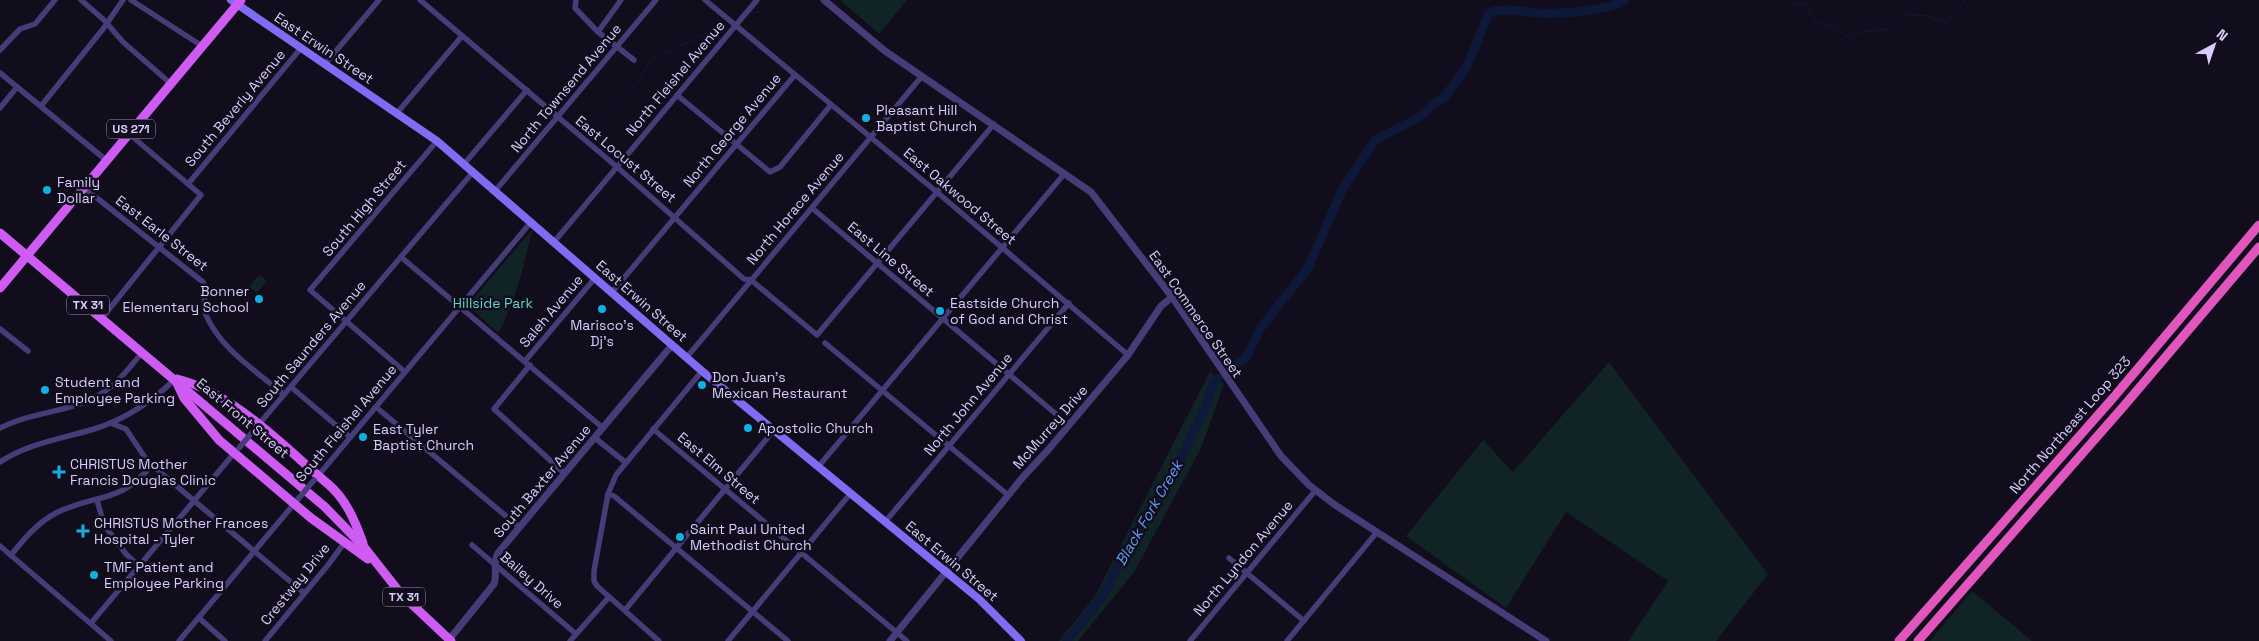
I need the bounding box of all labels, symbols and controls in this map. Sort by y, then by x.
street label: East Erwin Street [271,8,377,88]
street label: North Fleishel Avenue [621,17,729,139]
street label: North Townsend Avenue [507,20,625,156]
north arrow [2189,20,2239,70]
text: N [2213,25,2232,45]
street label: South Beverly Avenue [181,46,289,170]
street label: North George Avenue [679,69,785,191]
place label: Pleasant Hill Baptist Church [876,101,977,135]
street label: East Locust Street [572,111,680,207]
marker: Pleasant Hill Baptist Church [860,112,872,124]
road number: US 271 [107,120,155,138]
street label: East Oakwood Street [900,144,1020,248]
street label: North Horace Avenue [742,148,848,268]
street label: South High Street [318,156,410,260]
place label: Family Dollar [57,173,100,207]
marker: Family Dollar [41,184,53,196]
street label: East Earle Street [112,191,212,275]
street label: East Line Street [844,218,938,300]
street label: East Commerce Street [1145,247,1247,381]
street label: East Erwin Street [592,256,692,346]
street label: Saleh Avenue [515,271,587,351]
street label: South Saunders Avenue [252,277,370,411]
place label: Bonner Elementary School [123,282,249,316]
marker: Bonner Elementary School [253,293,265,305]
park label: Hillside Park [453,294,534,312]
place label: Eastside Church of God and Christ [950,294,1068,328]
road number: TX 31 [67,296,109,314]
marker: Marisco's Dj's [596,303,608,315]
marker: Eastside Church of God and Christ [934,305,946,317]
place label: Marisco's Dj's [570,316,634,350]
street label: North John Avenue [920,349,1016,459]
street label: North Northeast Loop 323 [2005,353,2135,497]
street label: South Fleishel Avenue [292,361,400,485]
place label: Don Juan's Mexican Restaurant [712,368,847,402]
place label: Student and Employee Parking [55,373,175,407]
street label: East Front Street [193,374,293,462]
marker: Don Juan's Mexican Restaurant [696,379,708,391]
street label: McMurrey Drive [1009,381,1091,473]
marker: Student and Employee Parking [39,384,51,396]
place label: Apostolic Church [758,419,873,437]
place label: East Tyler Baptist Church [373,420,474,454]
street label: South Baxter Avenue [489,421,595,541]
marker: Apostolic Church [742,422,754,434]
street label: East Elm Street [674,428,764,508]
marker: East Tyler Baptist Church [357,431,369,443]
place label: CHRISTUS Mother Francis Douglas Clinic [70,455,216,489]
water label: Black Fork Creek [1111,455,1187,569]
marker: CHRISTUS Mother Francis Douglas Clinic [52,465,66,479]
street label: North Lyndon Avenue [1189,496,1297,620]
place label: CHRISTUS Mother Frances Hospital - Tyler [94,514,268,548]
street label: East Erwin Street [902,517,1002,605]
place label: Saint Paul United Methodist Church [690,520,812,554]
marker: CHRISTUS Mother Frances Hospital - Tyler [76,524,90,538]
marker: Saint Paul United Methodist Church [674,531,686,543]
street label: Crestway Drive [256,539,334,629]
street label: Bailey Drive [497,548,567,612]
place label: TMF Patient and Employee Parking [104,558,224,592]
marker: TMF Patient and Employee Parking [88,569,100,581]
road number: TX 31 [383,588,425,606]

